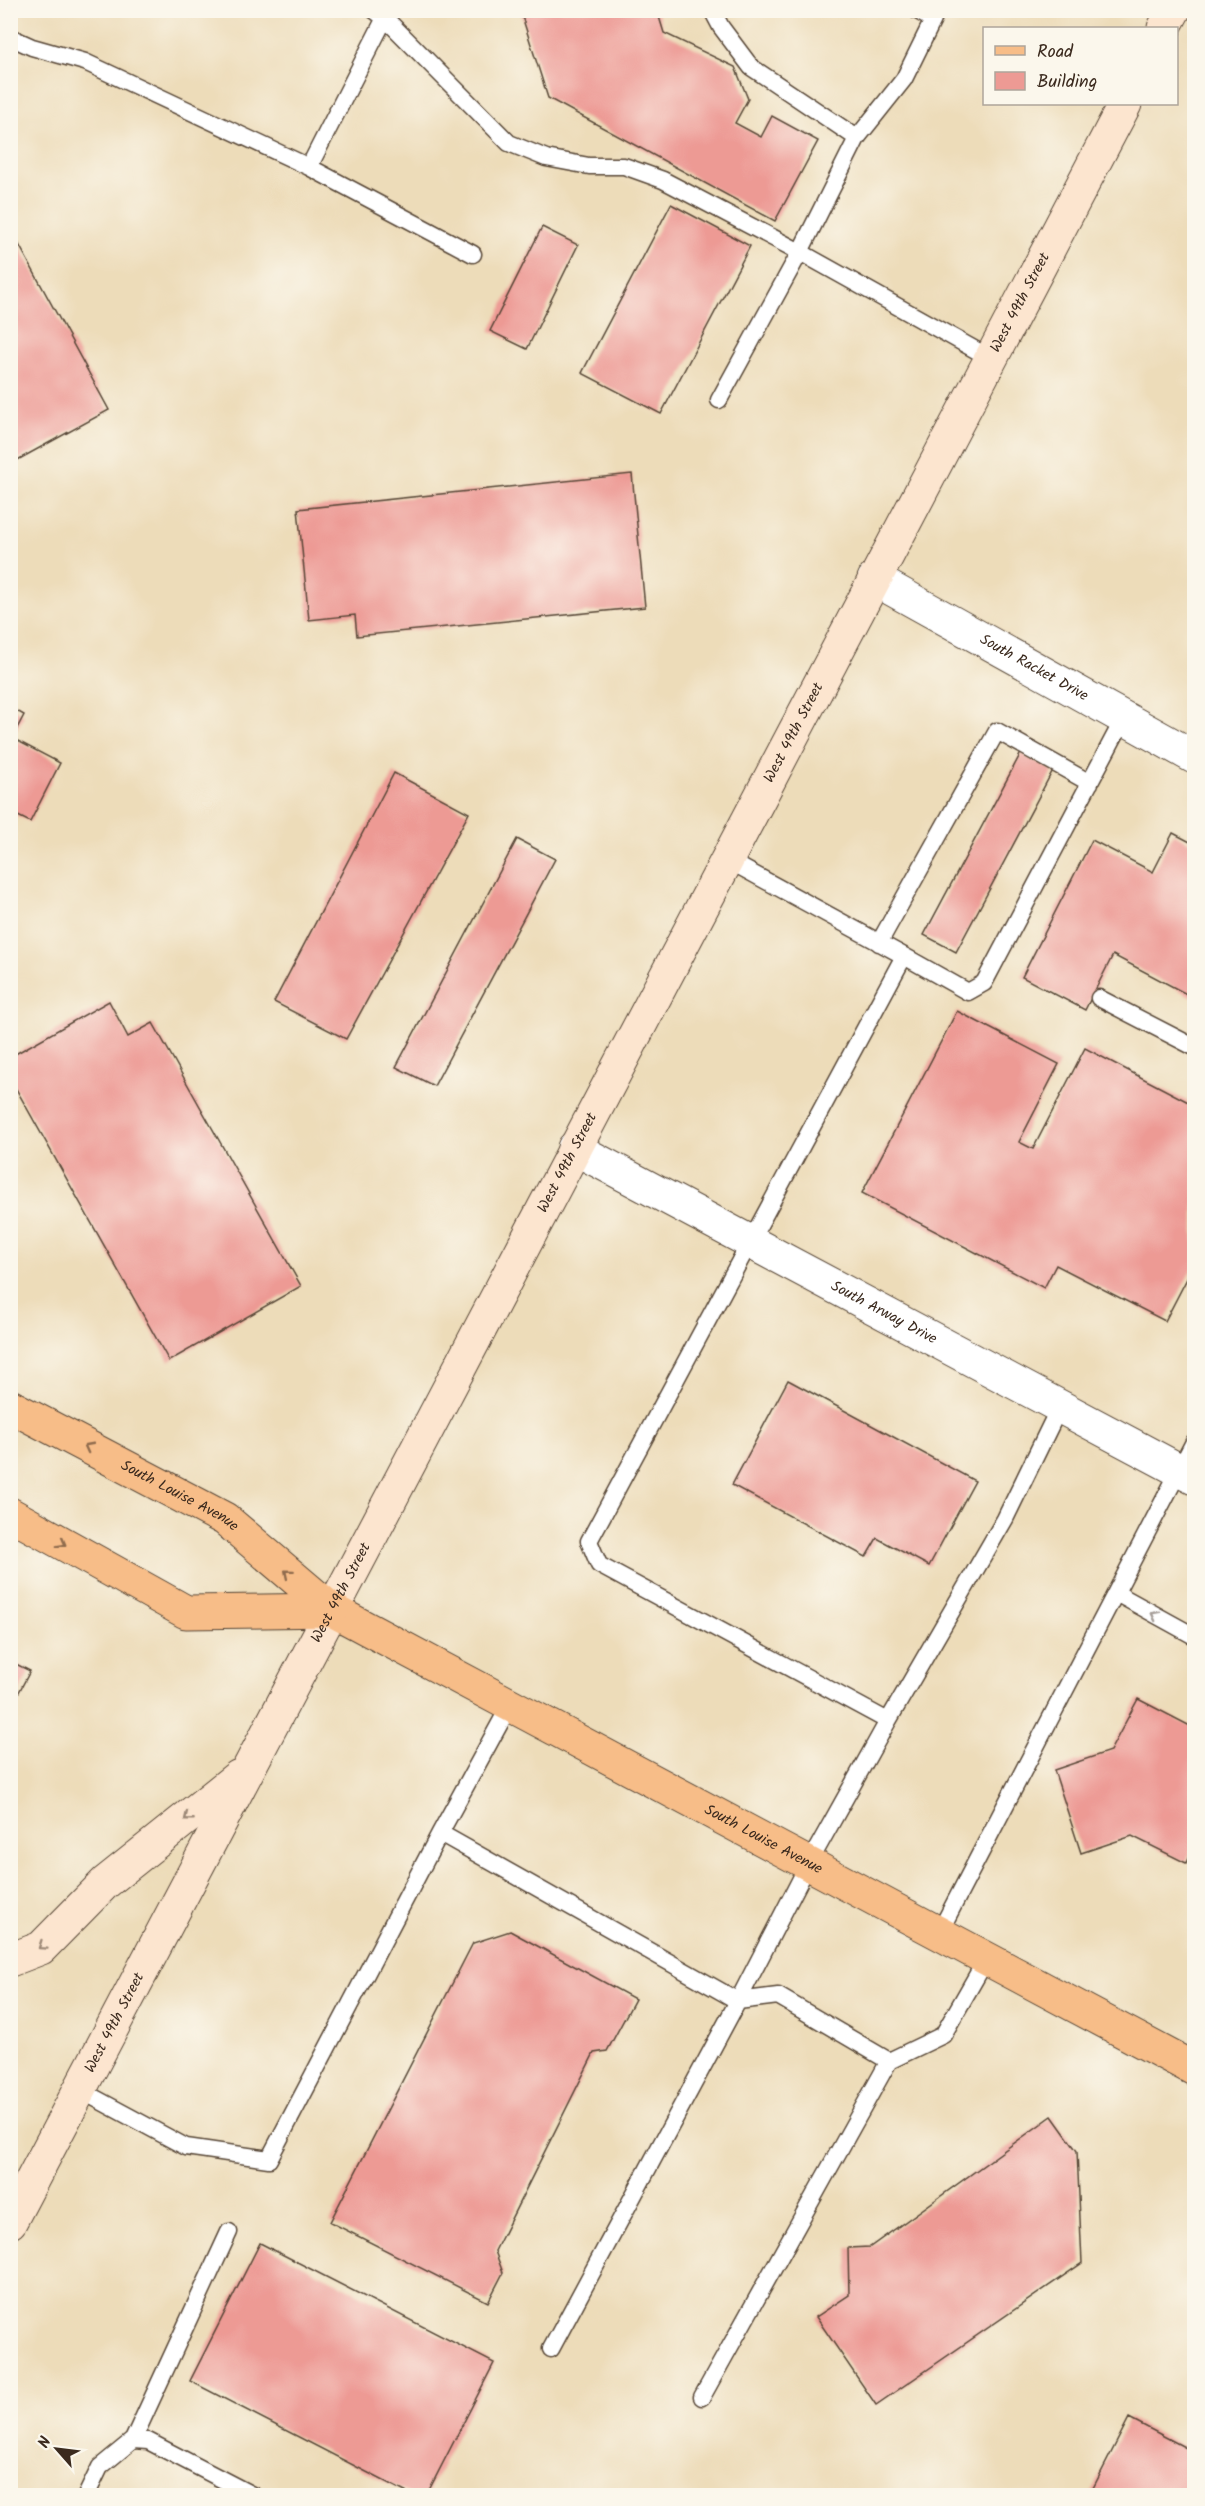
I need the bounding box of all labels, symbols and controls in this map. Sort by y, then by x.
legend [983,27,1178,105]
text: Road [1037,38,1074,67]
text: Building [1037,68,1097,97]
street label: West 49th Street [984,248,1057,357]
street label: South Racket Drive [975,628,1093,708]
street label: West 49th Street [758,678,830,787]
street label: West 49th Street [531,1108,604,1217]
street label: South Arway Drive [826,1275,942,1351]
one-way arrow [84,1443,94,1454]
street label: South Louise Avenue [116,1454,244,1538]
one-way arrow [55,1536,66,1547]
street label: West 49th Street [305,1538,378,1647]
one-way arrow [284,1569,295,1580]
one-way arrow [1150,1610,1161,1622]
street label: South Louise Avenue [700,1798,827,1881]
one-way arrow [184,1809,195,1820]
one-way arrow [38,1939,49,1950]
street label: West 49th Street [79,1968,151,2077]
north arrow [27,2419,87,2479]
text: N [32,2432,58,2453]

